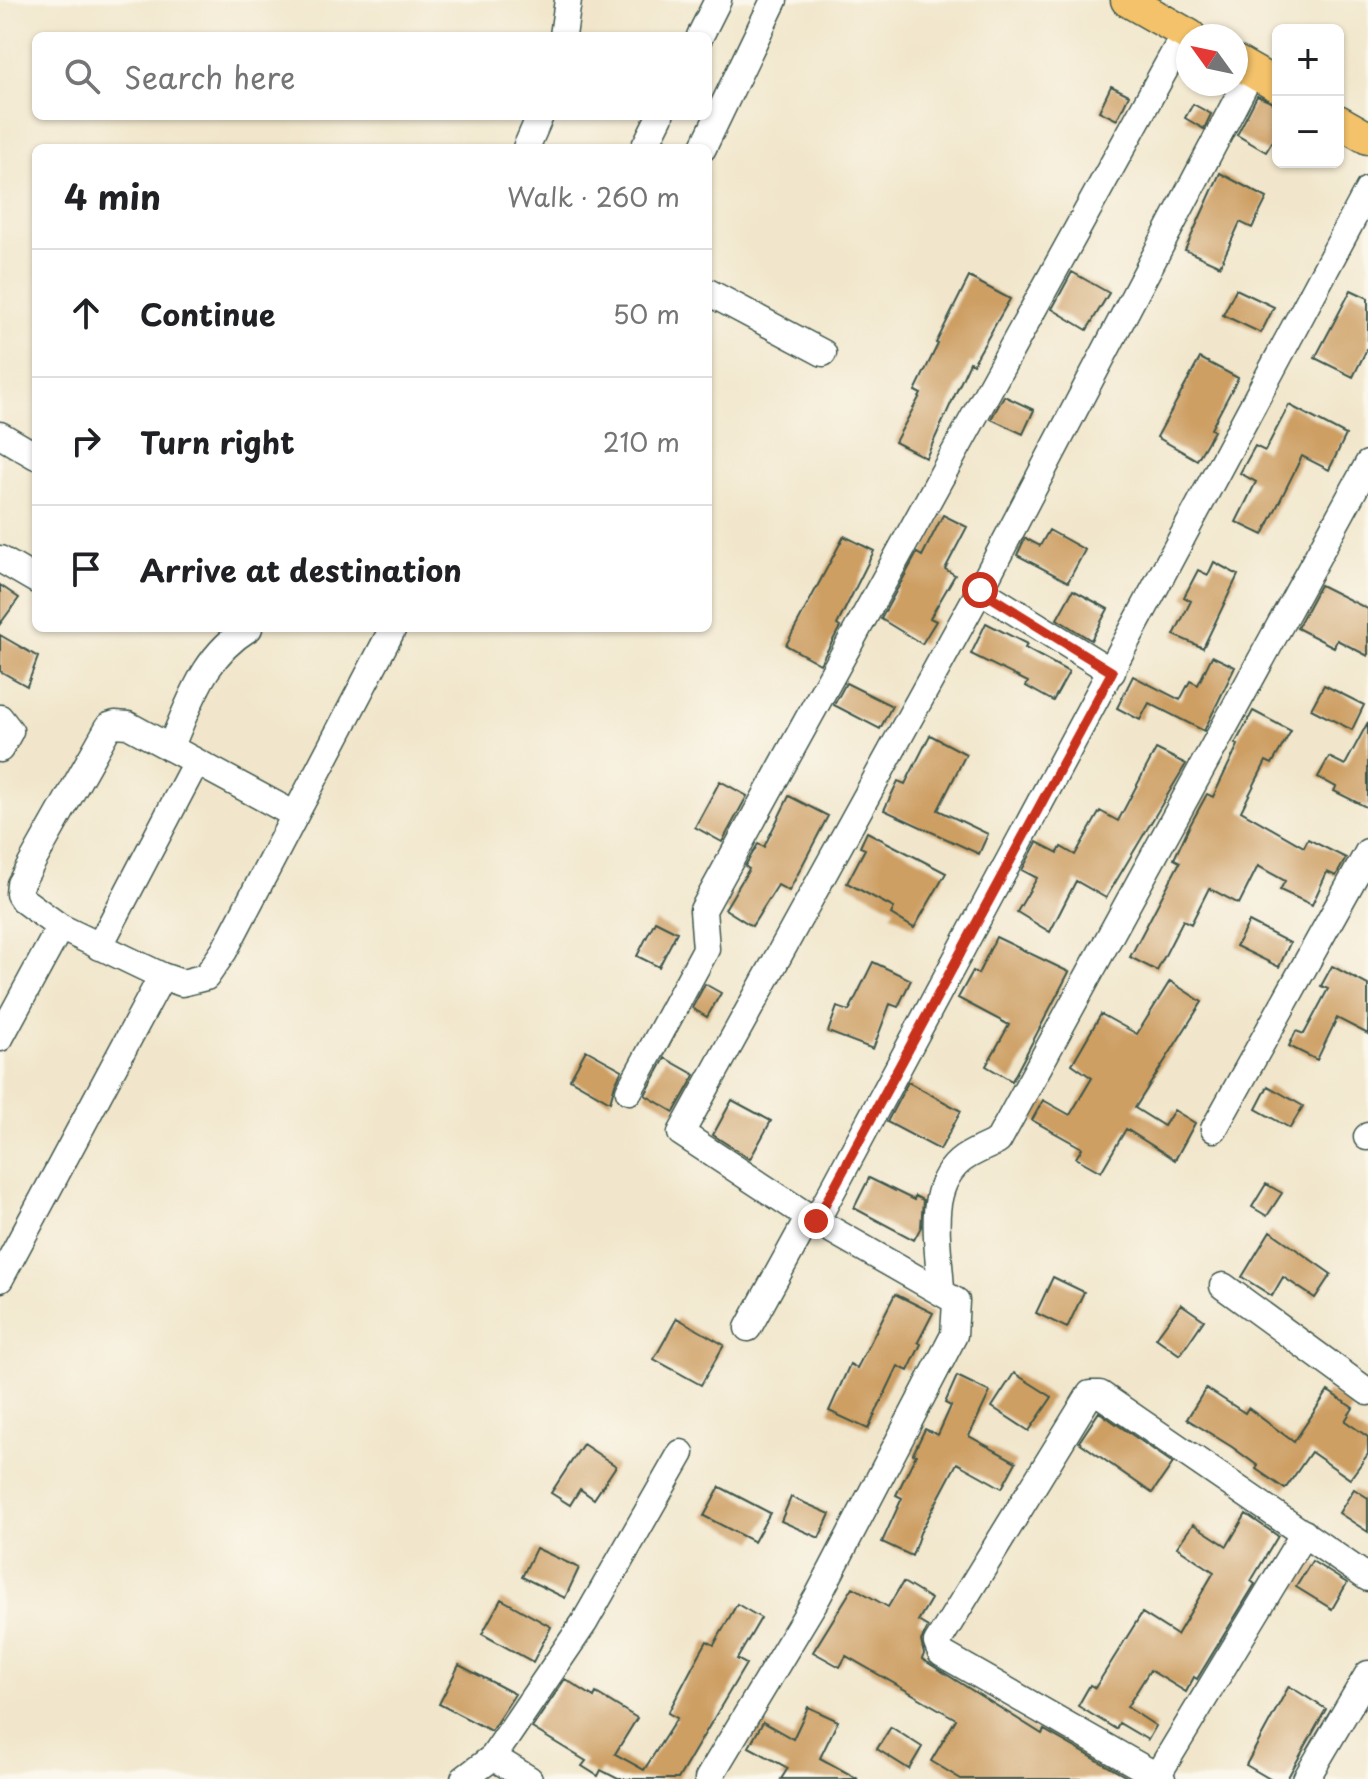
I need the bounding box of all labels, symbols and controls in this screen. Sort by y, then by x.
north arrow [1176,24,1248,96]
map controls [1272,24,1344,168]
button: + [1272,24,1344,96]
search box [32,32,712,120]
icon: search [60,54,104,98]
text: Search here [124,54,296,99]
button: − [1272,96,1344,168]
text: 4 min [64,170,161,222]
text: Walk · 260 m [507,177,680,216]
icon: ahead [64,291,108,335]
text: Continue [140,291,275,336]
text: 50 m [613,294,680,333]
icon: right [64,419,108,463]
text: Turn right [140,419,295,464]
text: 210 m [603,422,680,461]
icon: arrive [64,547,108,591]
text: Arrive at destination [140,547,462,592]
route start [962,572,998,608]
route end [798,1203,834,1239]

